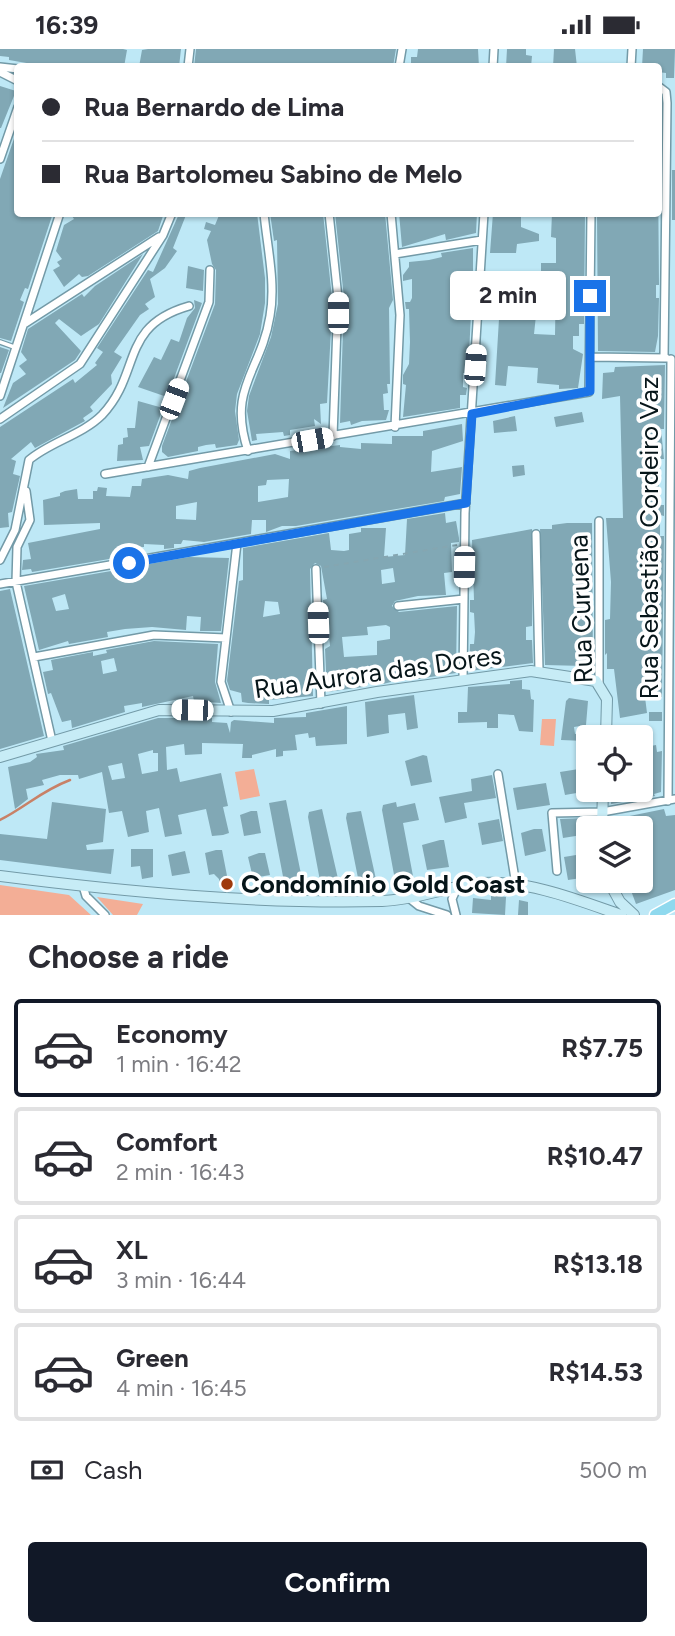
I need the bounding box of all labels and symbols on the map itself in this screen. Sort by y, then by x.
callout: 2 min [450,271,566,321]
route end [574,280,606,312]
car [328,292,349,334]
car [464,343,487,387]
car [157,376,192,422]
street label: Rua Sebastião Cordeiro Vaz [633,376,665,700]
car [290,426,335,454]
street label: Rua Curuena [562,534,600,684]
car [454,546,475,588]
route start [113,547,145,579]
car [307,602,330,644]
street label: Rua Aurora das Dores [252,639,504,705]
car [171,699,214,721]
place label: Condomínio Gold Coast [241,868,526,900]
marker: Condomínio Gold Coast [219,876,235,892]

